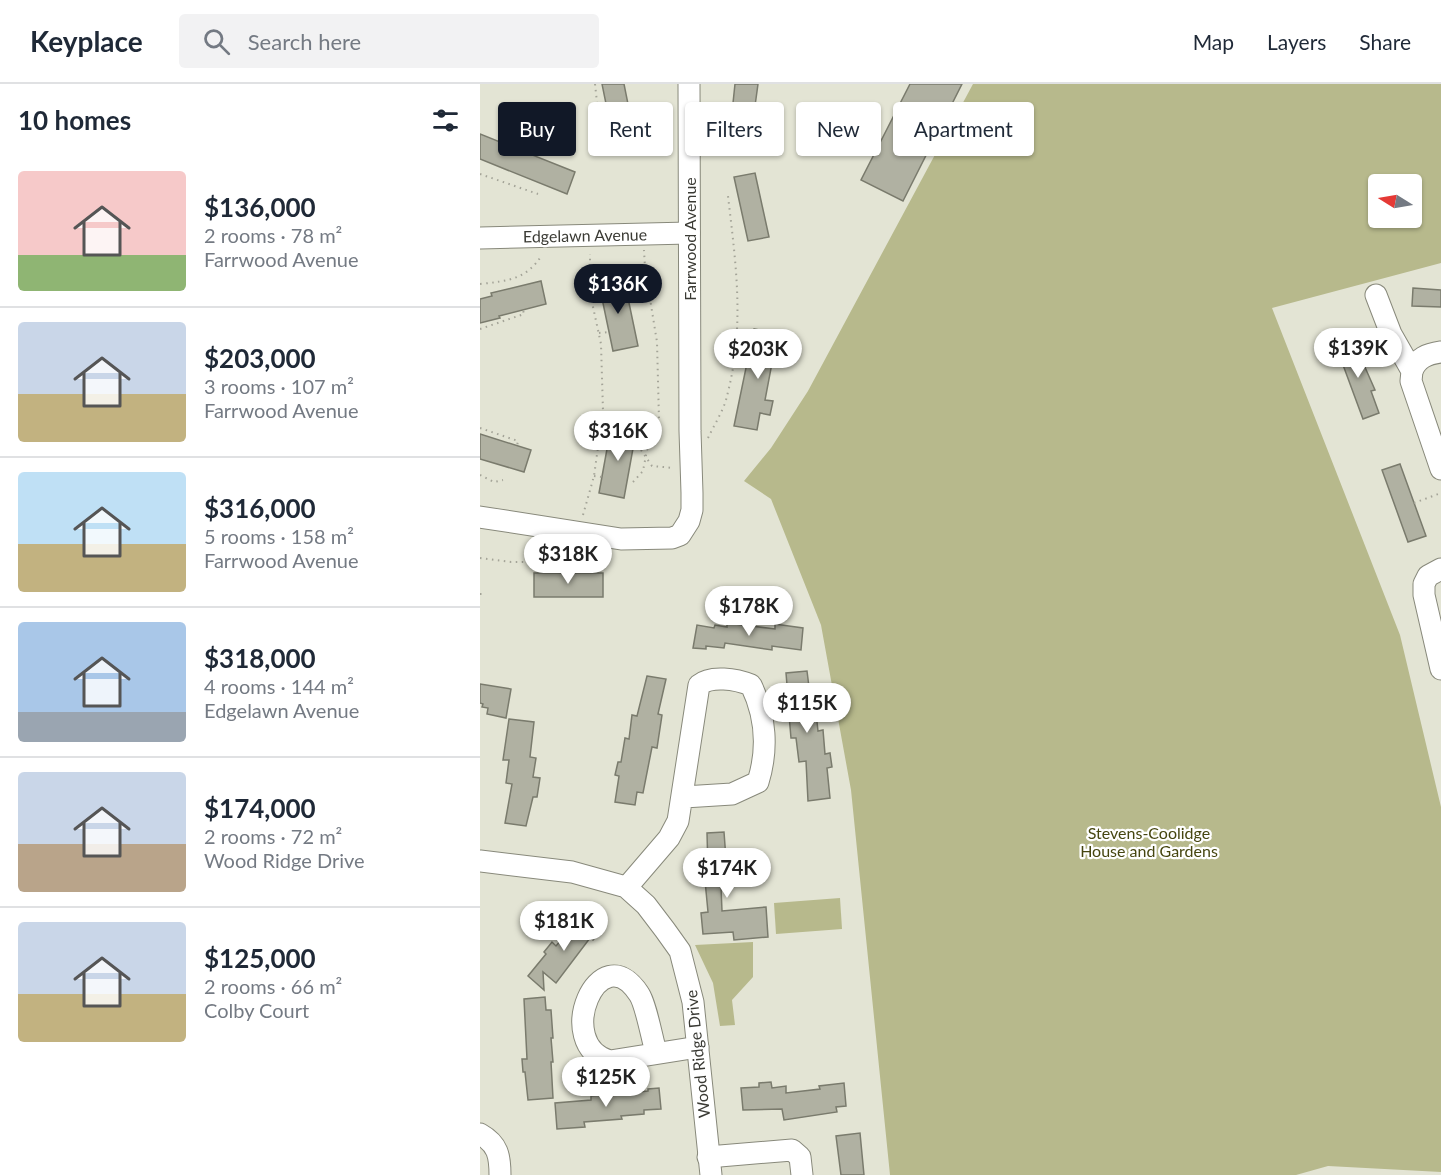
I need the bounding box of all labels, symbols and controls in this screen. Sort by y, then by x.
search box [179,14,599,68]
text: Keyplace [30,24,143,58]
icon: search [200,25,233,58]
text: Search here [248,28,361,55]
text: Map [1193,29,1234,54]
text: Layers [1267,29,1326,54]
text: Share [1359,29,1411,54]
chip: Buy [498,102,576,156]
chip: Rent [588,102,673,156]
chip: Filters [685,102,784,156]
chip: New [796,102,881,156]
chip: Apartment [893,102,1034,156]
text: 10 homes [18,104,131,136]
icon: filters [429,104,462,137]
north arrow [1368,174,1422,228]
map controls [1368,174,1422,228]
street label: Farrwood Avenue [680,177,699,301]
text: $136,000 [204,191,316,223]
icon: home [66,195,138,267]
text: 2 rooms · 78 m² [204,223,342,247]
street label: Edgelawn Avenue [523,224,647,246]
text: Farrwood Avenue [204,247,359,271]
pin: $136K [576,264,660,315]
text: $136K [588,271,648,295]
pin: $139K [1316,328,1400,379]
pin: $203K [716,329,800,380]
text: $139K [1328,335,1388,359]
text: $203K [728,336,788,360]
text: $203,000 [204,342,316,374]
icon: home [66,346,138,418]
text: 3 rooms · 107 m² [204,374,354,398]
text: Farrwood Avenue [204,398,359,422]
pin: $316K [576,411,660,462]
text: $316K [588,418,648,442]
text: $316,000 [204,492,316,524]
icon: home [66,496,138,568]
text: 5 rooms · 158 m² [204,524,354,548]
pin: $318K [526,534,610,585]
text: $318K [538,541,598,565]
text: Farrwood Avenue [204,548,359,572]
pin: $178K [707,586,791,637]
text: $178K [719,593,779,617]
text: $318,000 [204,642,316,674]
icon: home [66,646,138,718]
text: 4 rooms · 144 m² [204,674,354,698]
pin: $115K [765,683,849,734]
text: $115K [777,690,837,714]
text: Edgelawn Avenue [204,698,359,722]
text: $174,000 [204,792,316,824]
icon: home [66,796,138,868]
park label: Stevens-Coolidge House and Gardens [1080,823,1218,860]
text: 2 rooms · 72 m² [204,824,342,848]
text: Wood Ridge Drive [204,848,365,872]
pin: $174K [685,848,769,899]
text: $174K [697,855,757,879]
pin: $181K [522,901,606,952]
text: $181K [534,908,594,932]
text: $125,000 [204,942,316,974]
icon: home [66,946,138,1018]
text: 2 rooms · 66 m² [204,974,342,998]
street label: Wood Ridge Drive [681,989,713,1119]
text: Colby Court [204,998,309,1022]
pin: $125K [564,1057,648,1108]
text: $125K [576,1064,636,1088]

